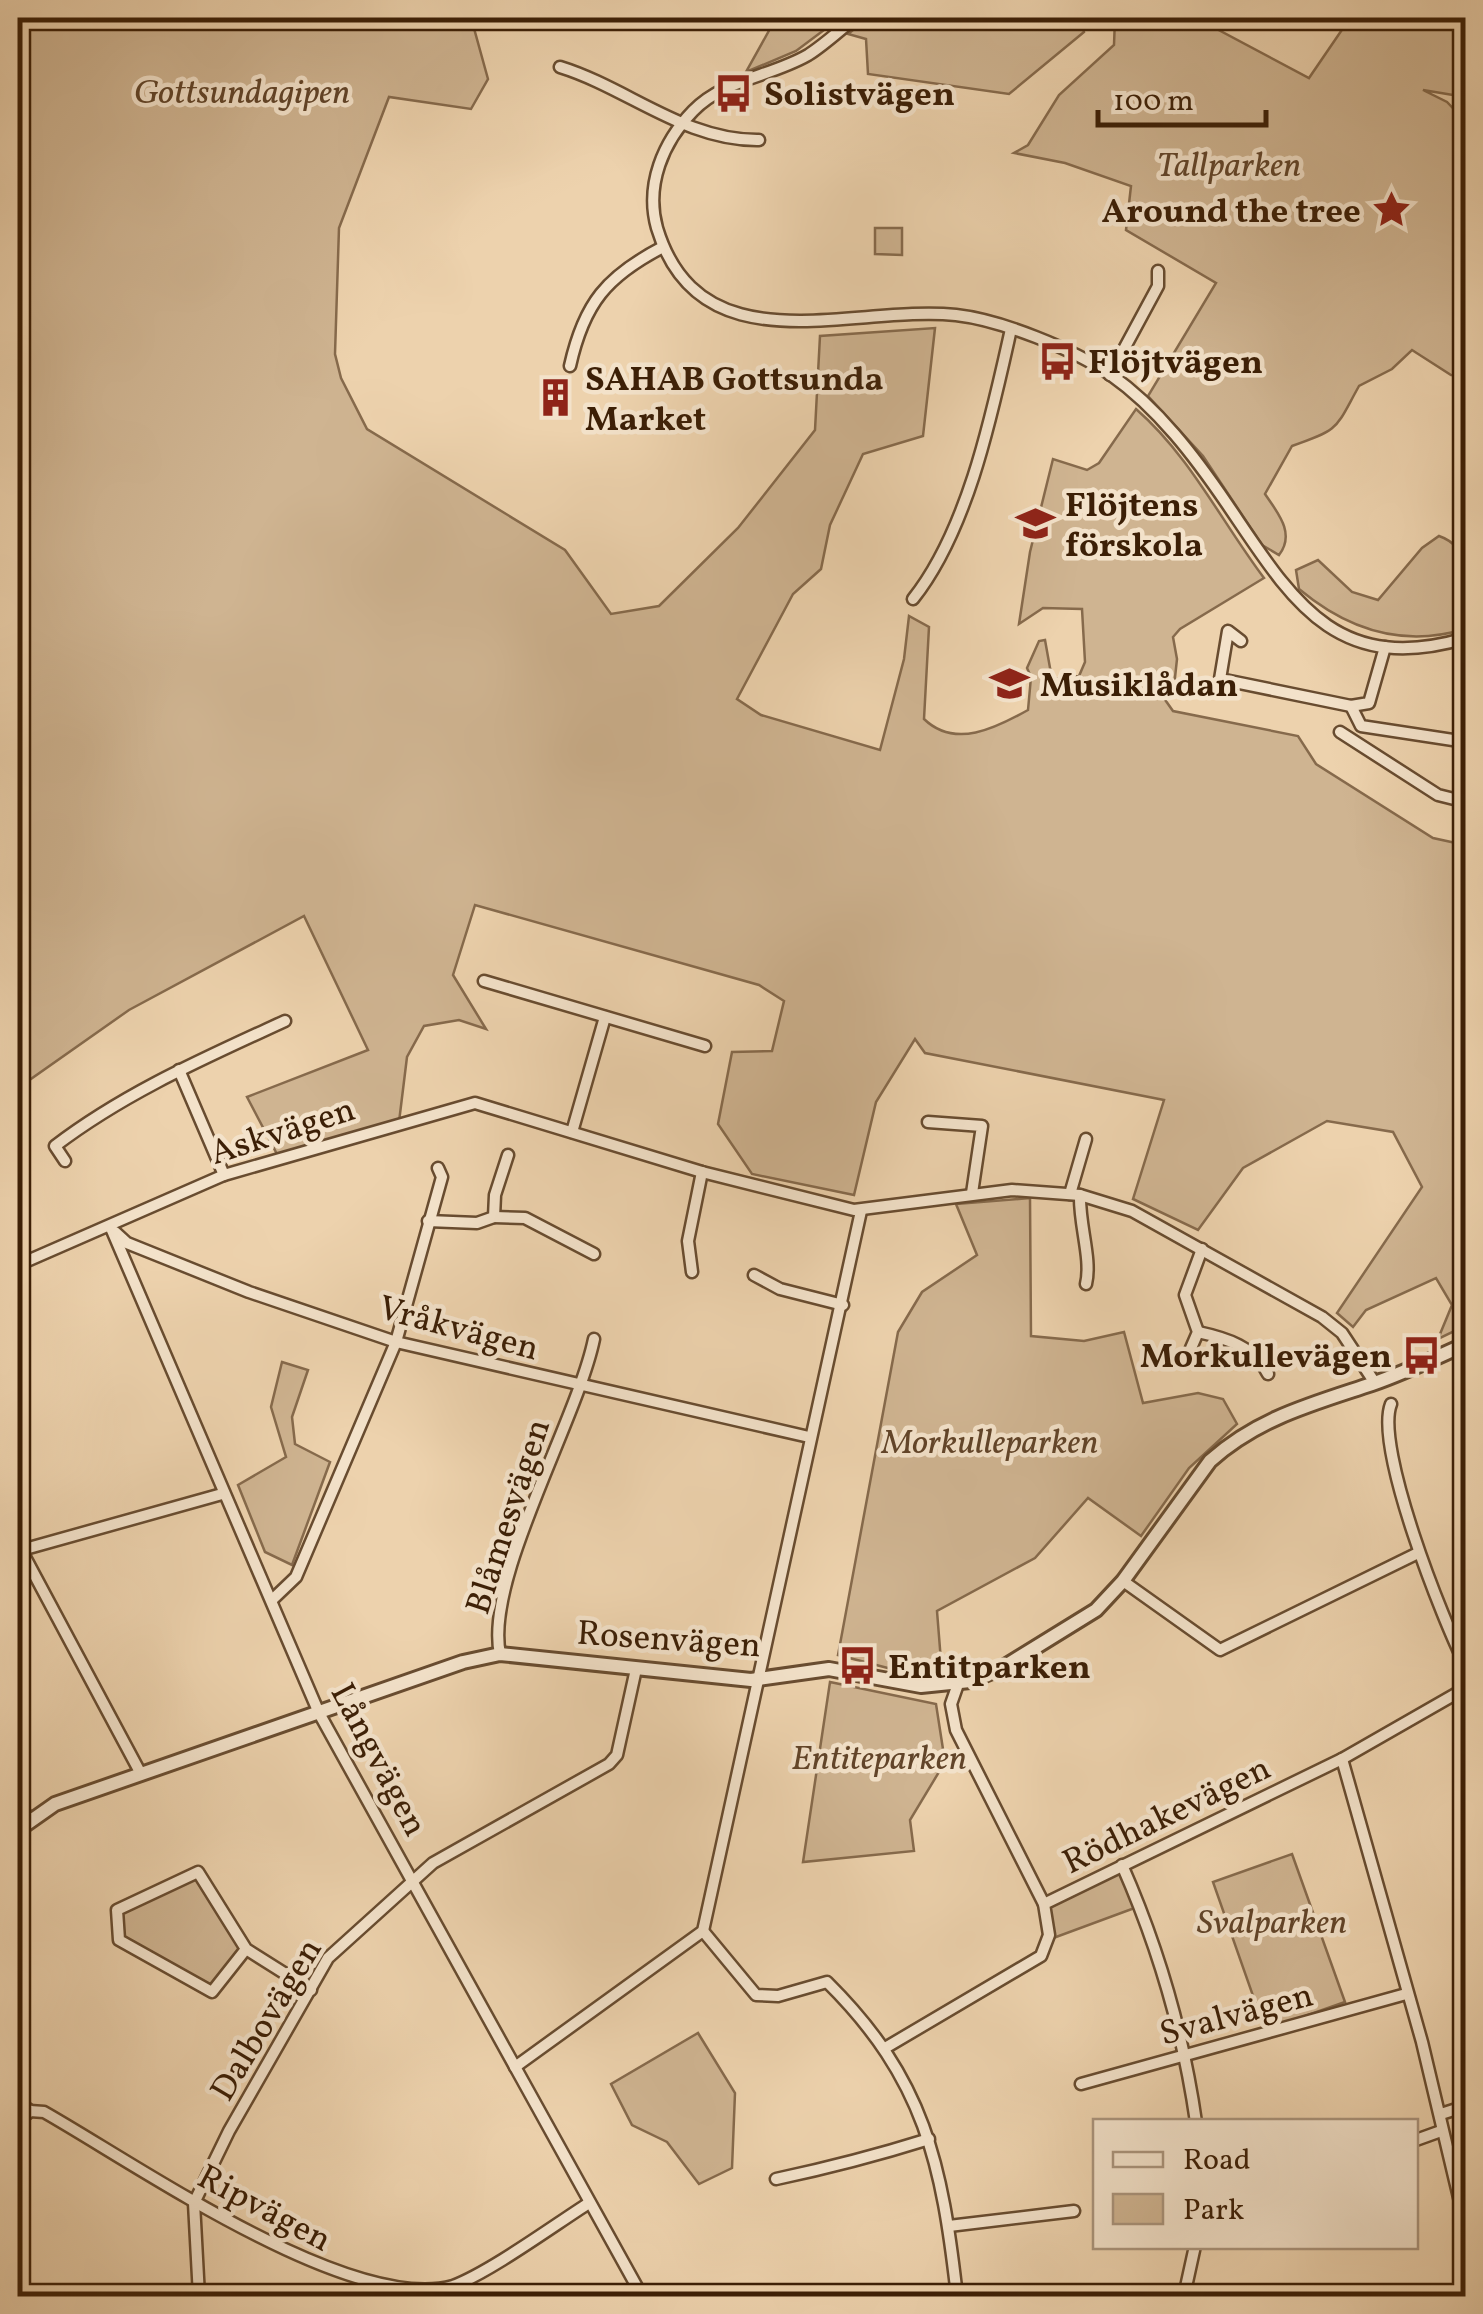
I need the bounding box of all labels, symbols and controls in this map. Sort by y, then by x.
scale bar [1098,65,1266,127]
park label: Gottsundagipen [134,70,350,118]
bus stop icon: Solistvägen [713,72,755,114]
place label: Solistvägen [764,72,955,120]
text: 100 m [1113,81,1194,123]
park label: Tallparken [1157,143,1301,191]
place label: Around the tree [1102,189,1361,237]
place icon: Around the tree [1370,189,1412,231]
bus stop icon: Flöjtvägen [1037,340,1079,382]
place label: Flöjtvägen [1088,340,1263,388]
place label: SAHAB Gottsunda Market [585,357,884,445]
building icon: SAHAB Gottsunda Market [534,377,576,419]
place label: Flöjtens förskola [1065,483,1203,571]
school or university icon: Flöjtens förskola [1014,503,1056,545]
school or university icon: Musiklådan [989,663,1031,705]
place label: Musiklådan [1040,663,1238,711]
street label: Askvägen [204,1087,362,1179]
street label: Vråkvägen [373,1285,544,1374]
place label: Morkullevägen [1140,1334,1392,1382]
bus stop icon: Morkullevägen [1401,1334,1443,1376]
street label: Blåmesvägen [456,1413,564,1621]
park label: Morkulleparken [881,1420,1098,1468]
street label: Rosenvägen [575,1611,762,1671]
bus stop icon: Entitparken [837,1645,879,1687]
place label: Entitparken [888,1645,1091,1693]
street label: Långvägen [317,1675,438,1845]
park label: Entiteparken [791,1736,967,1784]
street label: Rödhakevägen [1055,1746,1279,1888]
park label: Svalparken [1197,1900,1347,1948]
street label: Dalbovägen [200,1930,335,2111]
street label: Svalvägen [1155,1972,1319,2059]
legend [1093,2119,1418,2249]
text: Road [1183,2140,1251,2182]
street label: Ripvägen [188,2154,339,2265]
text: Park [1183,2190,1244,2232]

